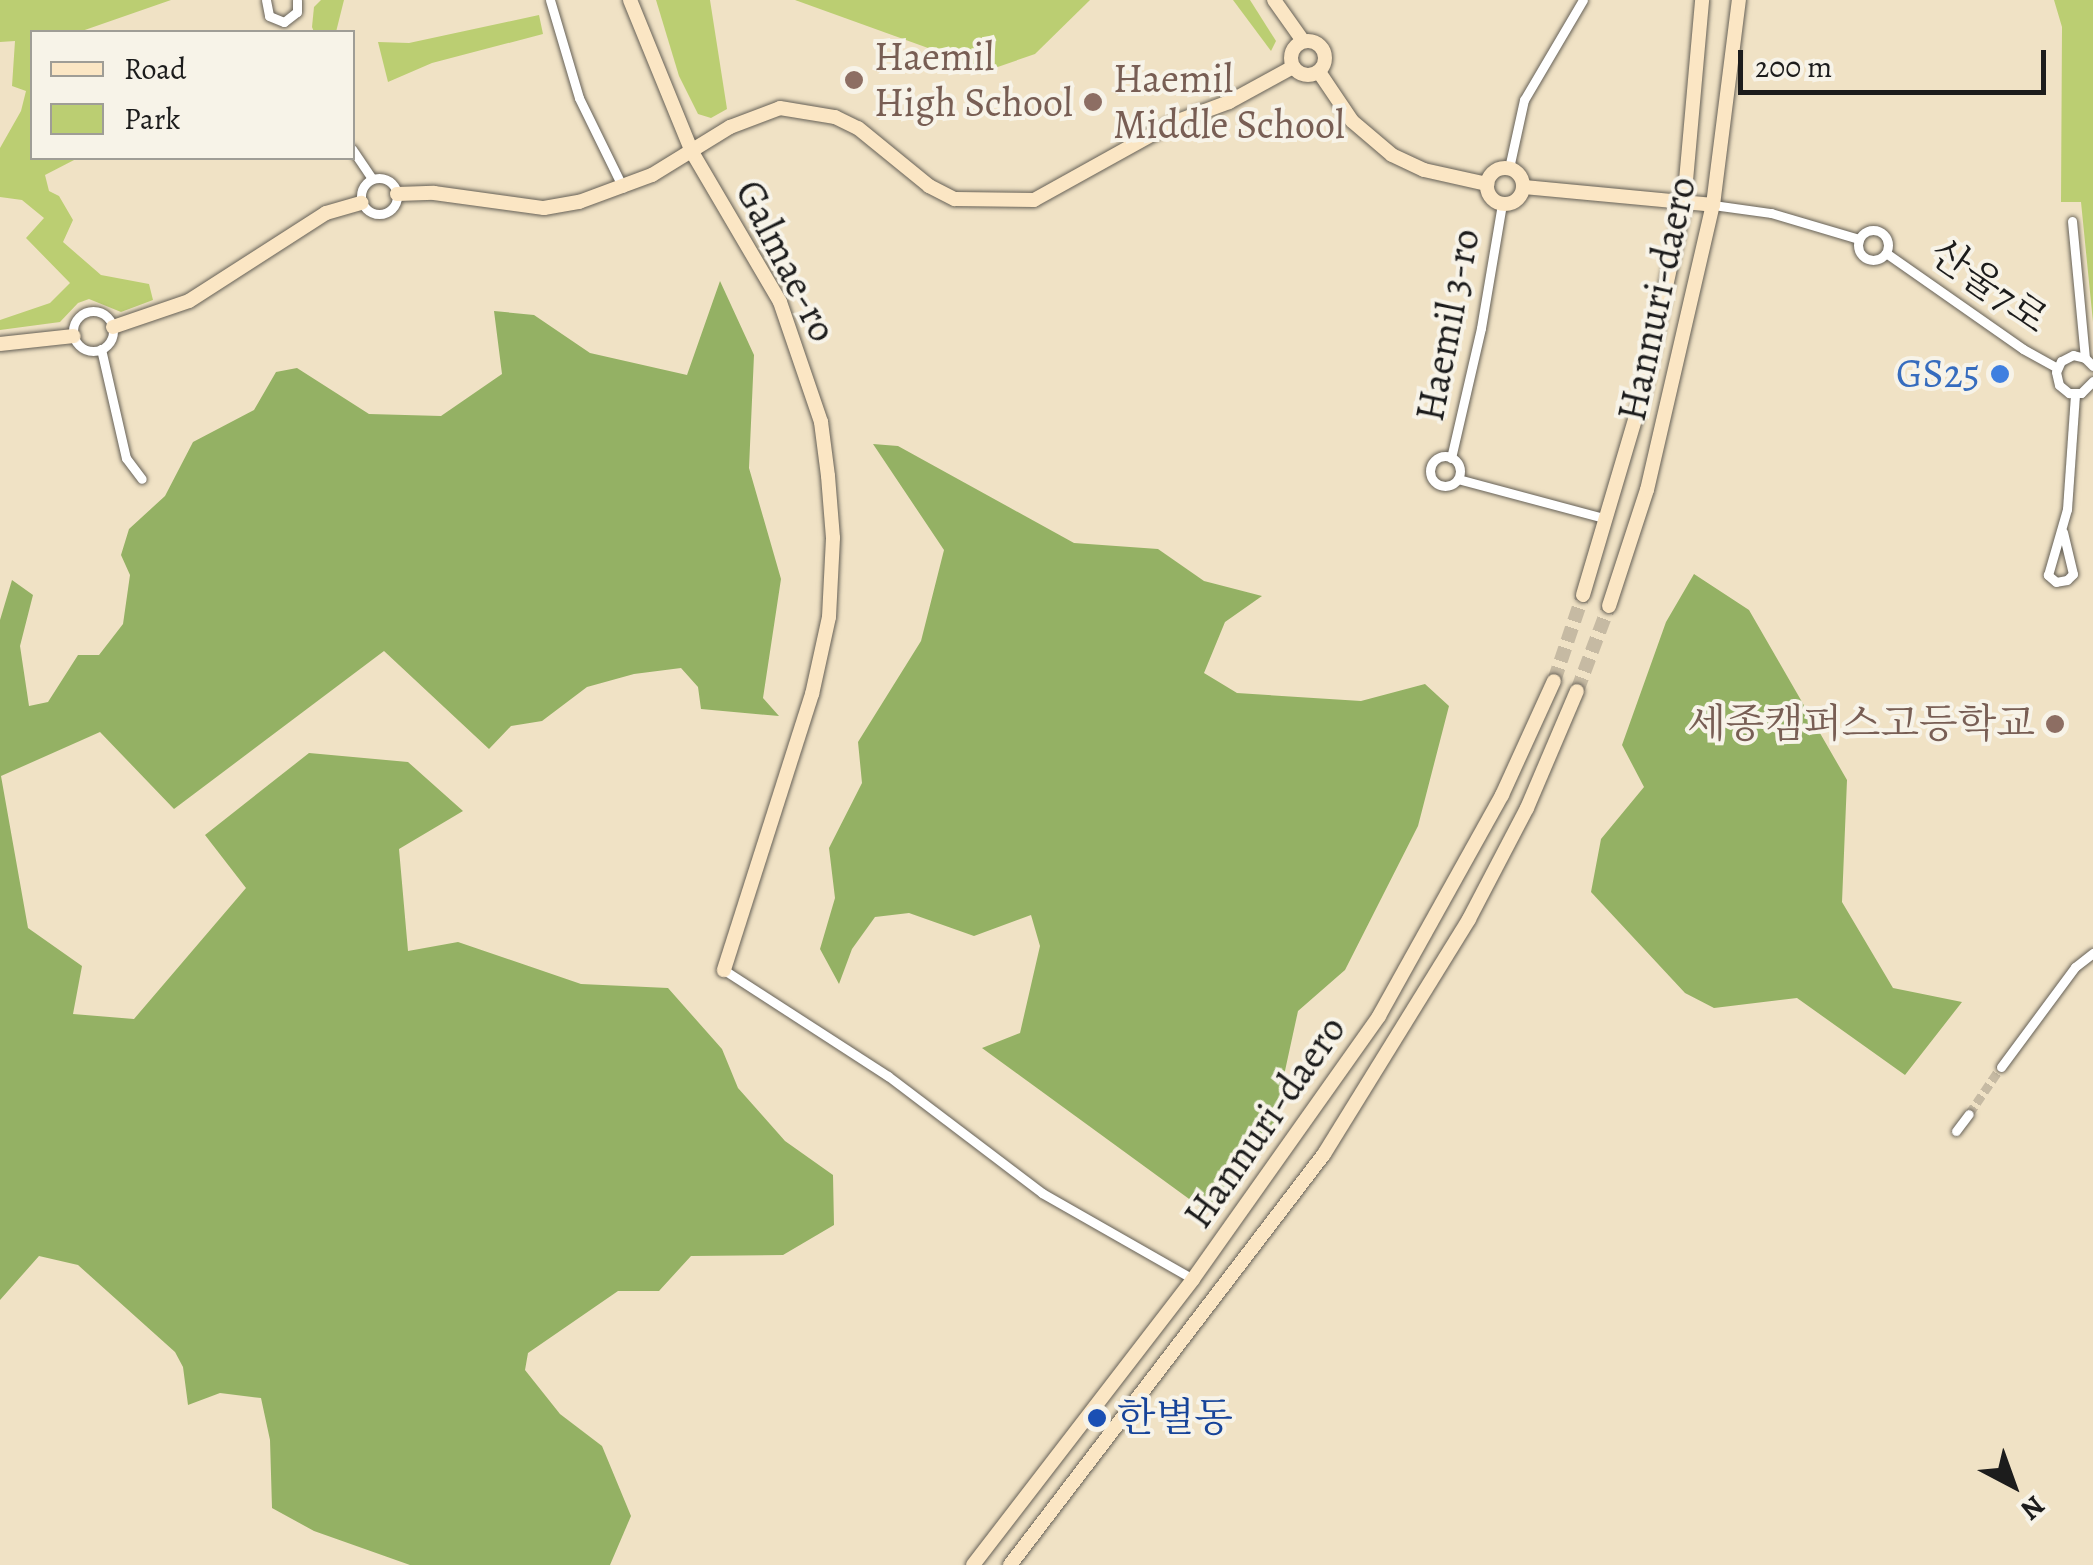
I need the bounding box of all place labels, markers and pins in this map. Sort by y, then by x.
place label: Haemil High School [874,33,1073,127]
place label: Haemil Middle School [1113,55,1345,149]
marker: Haemil High School [843,69,865,91]
marker: Haemil Middle School [1082,91,1104,113]
place label: GS25 [1896,350,1980,398]
marker: GS25 [1989,363,2011,385]
place label: 세종캠퍼스고등학교 [1687,700,2035,748]
marker: 세종캠퍼스고등학교 [2044,713,2066,735]
place label: 한별동 [1117,1394,1233,1442]
marker: 한별동 [1086,1407,1108,1429]

